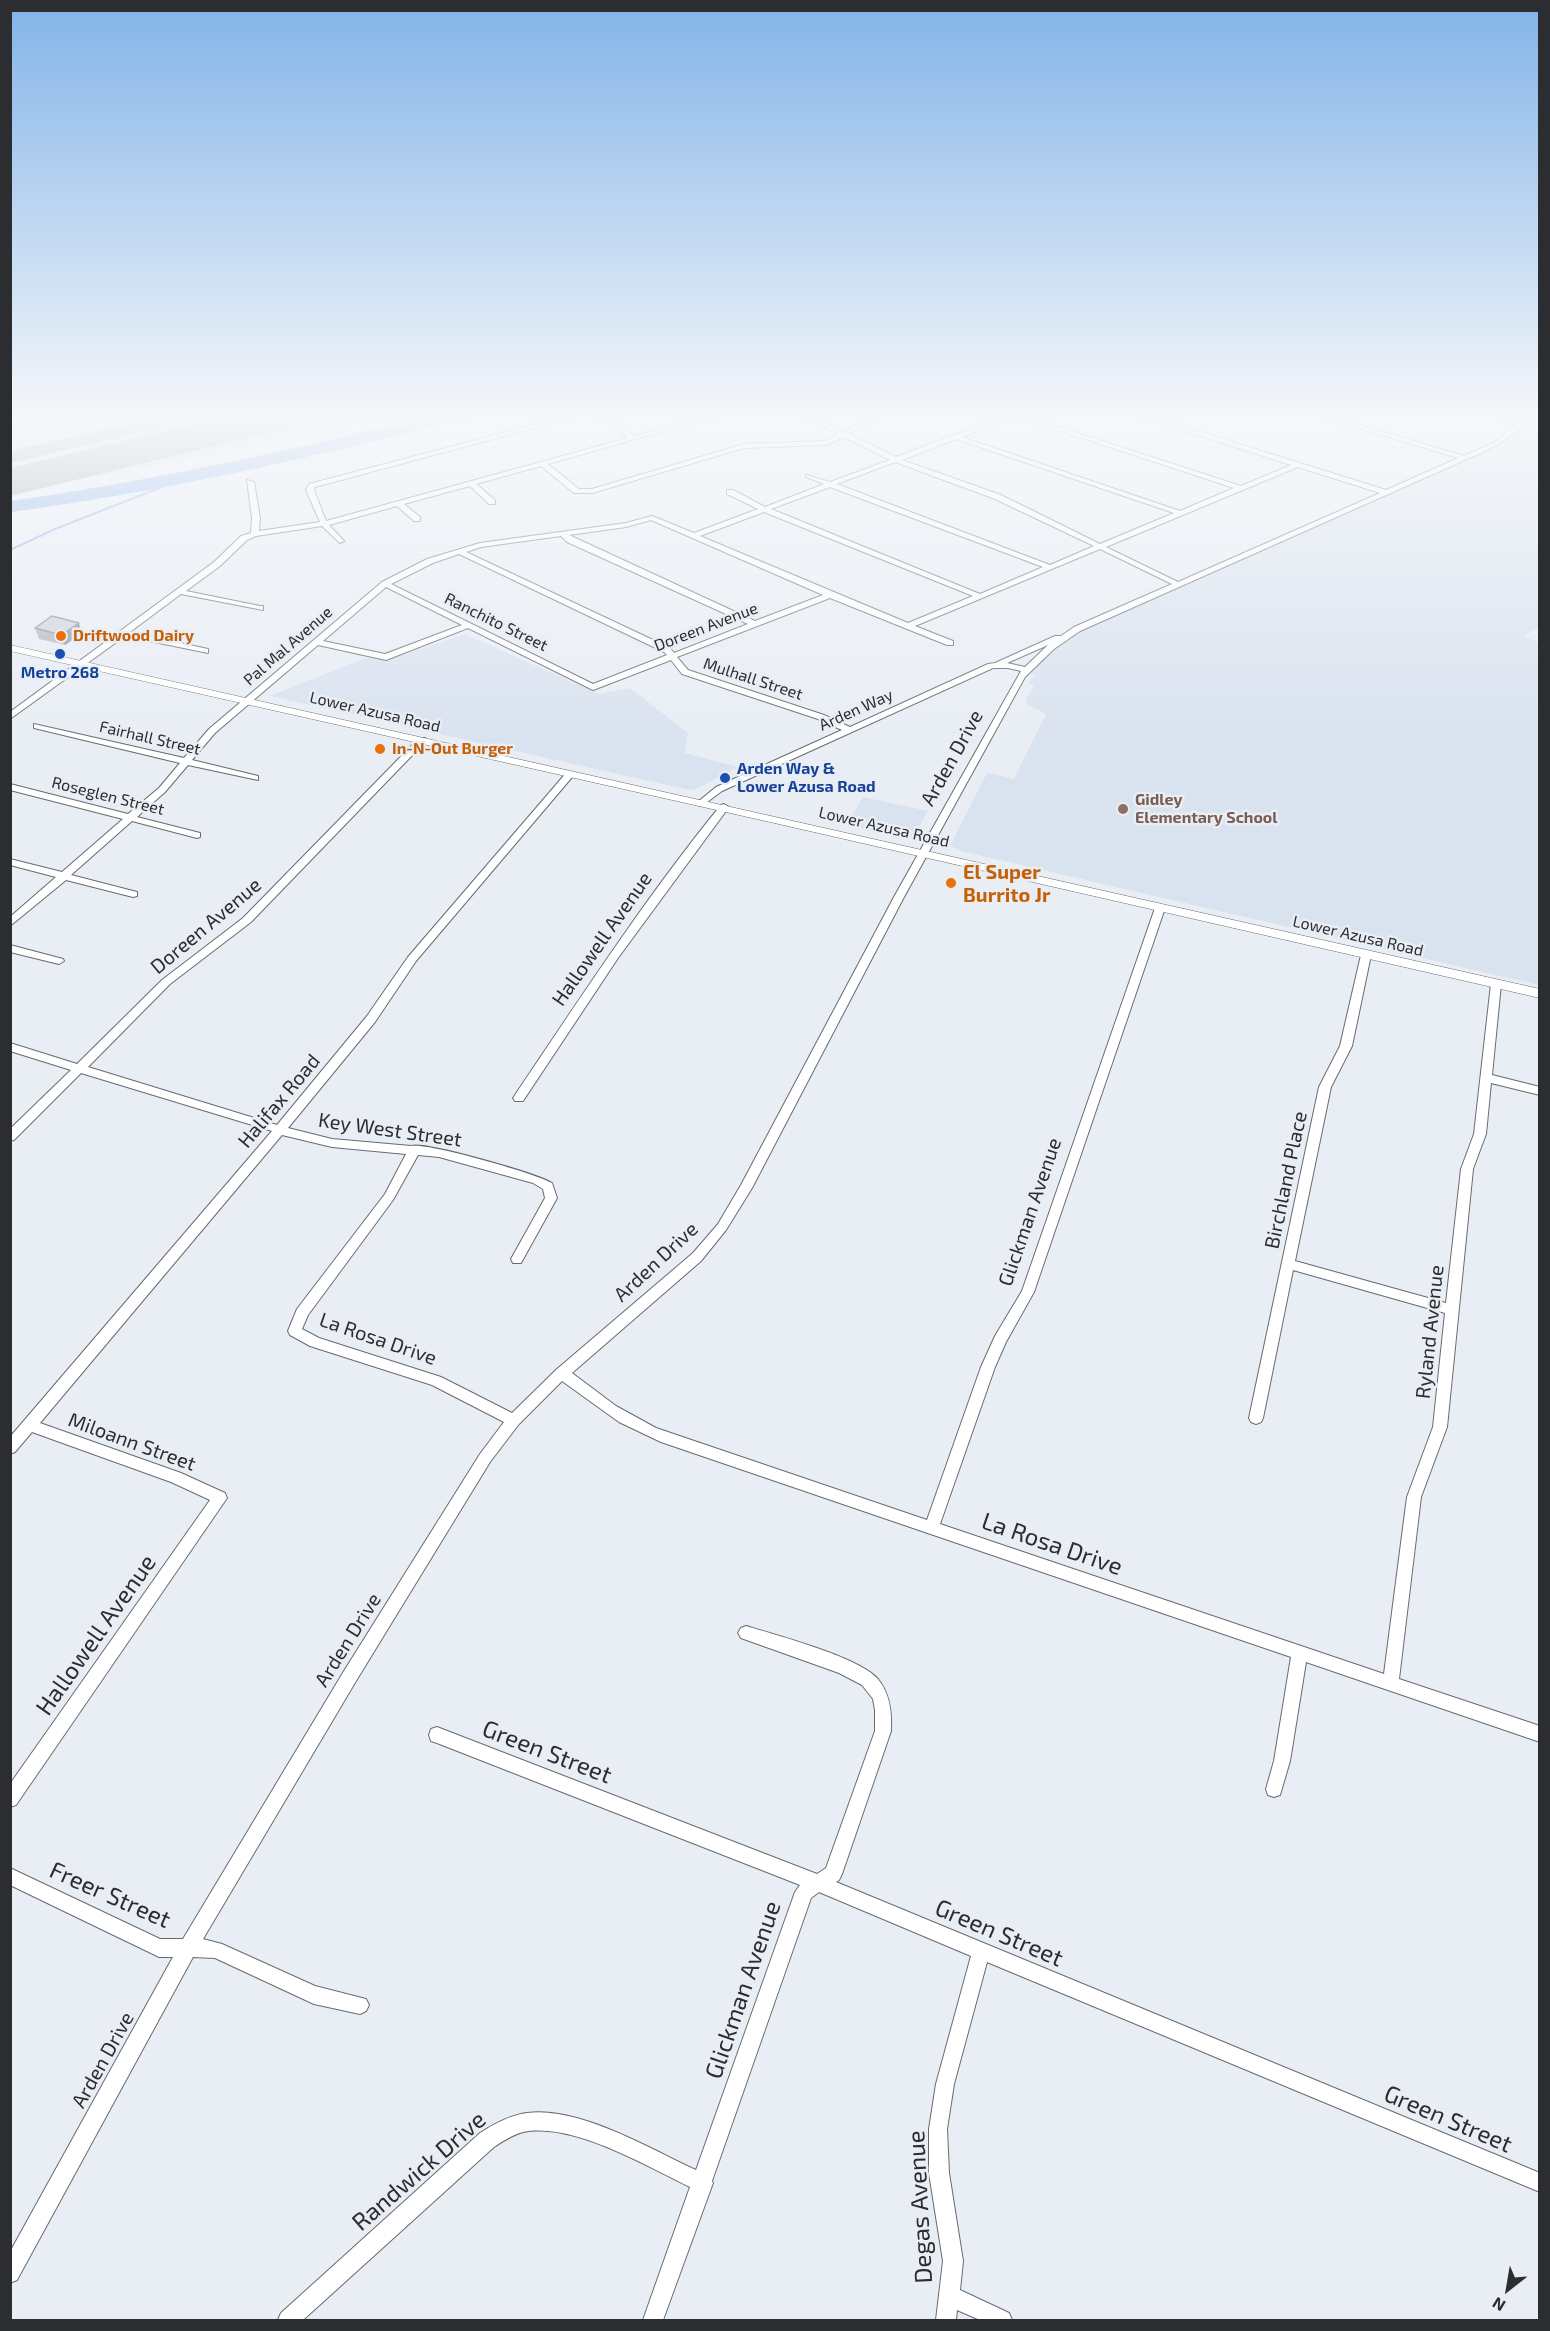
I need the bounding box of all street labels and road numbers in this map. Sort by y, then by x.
street label: Ranchito Street [441,589,551,655]
street label: Doreen Avenue [651,598,761,656]
street label: Pal Mal Avenue [240,602,336,690]
street label: Mulhall Street [701,654,805,704]
street label: Arden Way [816,685,896,735]
street label: Lower Azusa Road [308,688,442,736]
street label: Arden Drive [916,706,988,810]
street label: Fairhall Street [98,717,202,759]
street label: Roseglen Street [50,773,166,819]
street label: Lower Azusa Road [817,803,951,851]
street label: Hallowell Avenue [547,867,657,1011]
street label: Doreen Avenue [146,873,266,979]
street label: Lower Azusa Road [1291,912,1425,960]
street label: Halifax Road [233,1049,325,1153]
street label: Key West Street [317,1108,463,1152]
street label: Birchland Place [1260,1109,1312,1251]
street label: Glickman Avenue [993,1135,1067,1289]
street label: Arden Drive [609,1217,703,1307]
street label: Ryland Avenue [1411,1264,1449,1400]
street label: La Rosa Drive [316,1308,440,1370]
street label: Miloann Street [65,1408,199,1476]
street label: La Rosa Drive [978,1506,1126,1582]
street label: Hallowell Avenue [30,1549,162,1721]
street label: Arden Drive [310,1589,386,1691]
street label: Green Street [478,1714,616,1790]
street label: Freer Street [45,1856,175,1934]
street label: Green Street [931,1893,1067,1973]
street label: Glickman Avenue [699,1897,787,2083]
street label: Arden Drive [67,2008,139,2112]
street label: Green Street [1380,2079,1516,2159]
street label: Randwick Drive [346,2105,492,2237]
street label: Degas Avenue [902,2130,938,2284]

